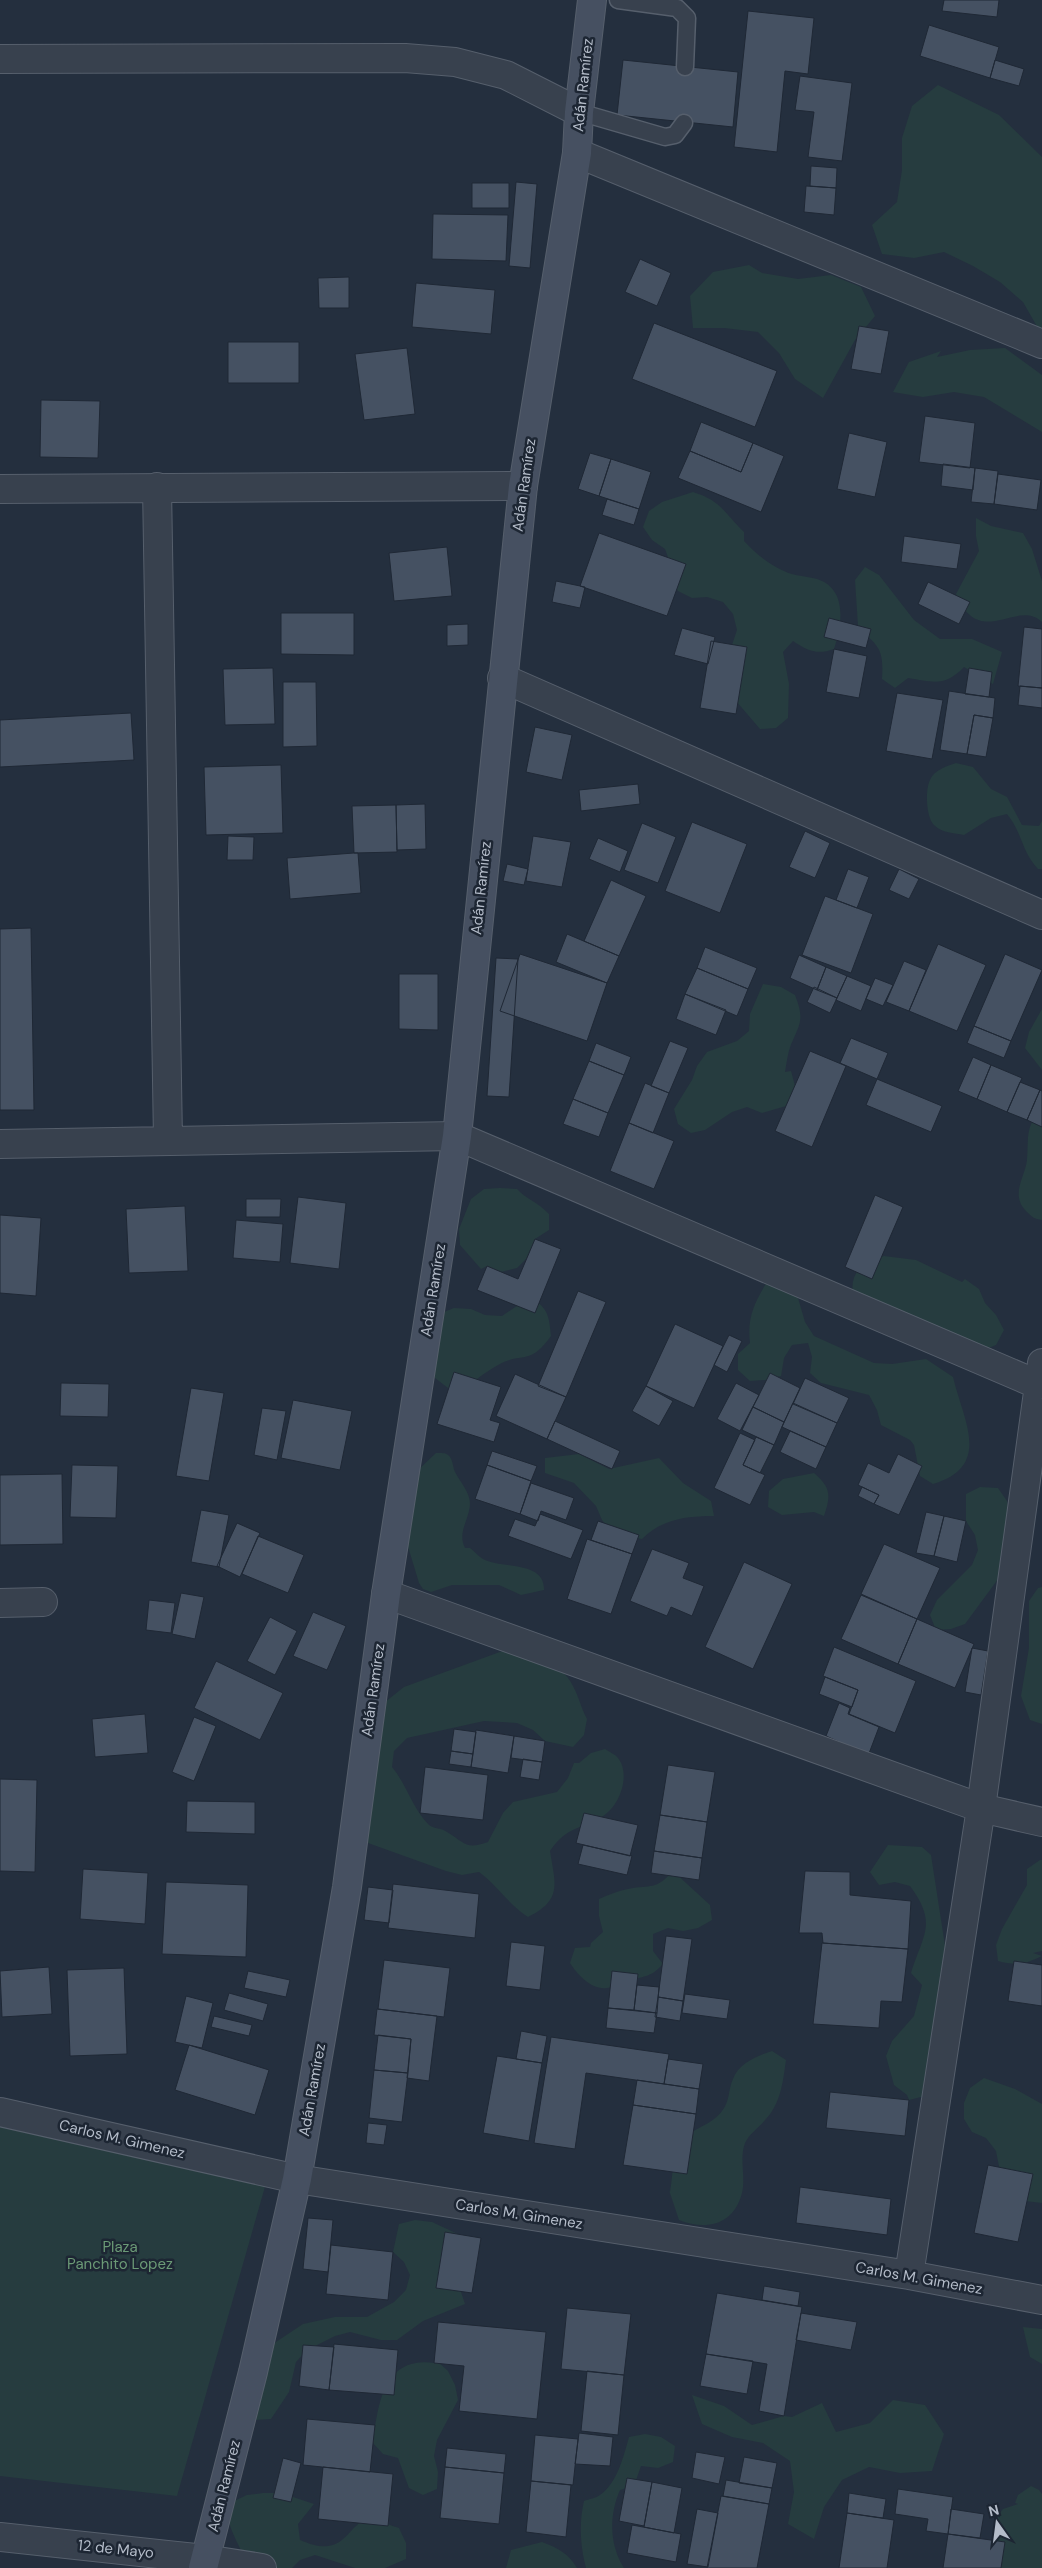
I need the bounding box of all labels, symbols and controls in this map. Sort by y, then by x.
street label: Adán Ramírez [568,37,598,133]
street label: Adán Ramírez [508,437,540,533]
street label: Adán Ramírez [466,840,496,936]
street label: Adán Ramírez [416,1242,450,1338]
street label: Adán Ramírez [357,1642,389,1738]
street label: Adán Ramírez [294,2042,330,2138]
street label: Carlos M. Gimenez [57,2115,187,2163]
street label: Carlos M. Gimenez [454,2194,584,2234]
park label: Plaza Panchito Lopez [67,2237,173,2274]
street label: Carlos M. Gimenez [854,2257,984,2299]
street label: Adán Ramírez [203,2438,245,2534]
north arrow [972,2498,1022,2548]
text: N [987,2500,1001,2520]
street label: 12 de Mayo [77,2535,155,2563]

